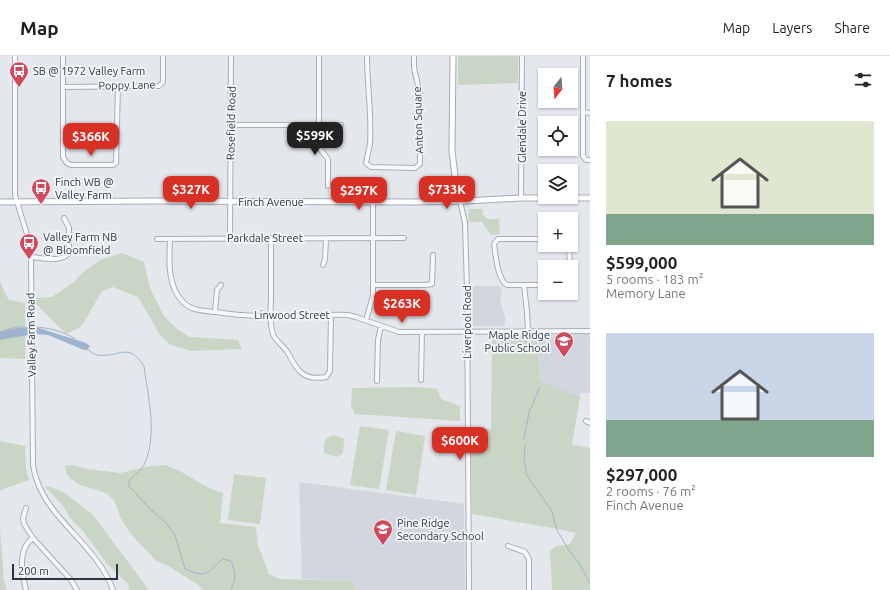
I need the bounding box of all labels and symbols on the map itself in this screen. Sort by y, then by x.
bus stop icon: SB @ 1972 Valley Farm [8,60,30,88]
place label: SB @ 1972 Valley Farm [33,65,145,77]
north arrow [538,68,578,108]
street label: Poppy Lane [98,79,156,91]
street label: Rosefield Road [224,86,238,160]
street label: Anton Square [411,86,425,154]
street label: Glendale Drive [516,91,528,163]
pin: $599K [287,122,343,156]
pin: $366K [63,123,119,157]
place label: Finch WB @ Valley Farm [55,176,114,201]
pin: $327K [163,176,219,210]
pin: $733K [419,176,475,210]
bus stop icon: Finch WB @ Valley Farm [30,177,52,205]
pin: $297K [331,177,387,211]
street label: Finch Avenue [238,196,304,208]
place label: Valley Farm NB @ Bloomfield [43,231,117,256]
bus stop icon: Valley Farm NB @ Bloomfield [18,232,40,260]
street label: Parkdale Street [227,232,304,244]
street label: Liverpool Road [461,285,473,359]
pin: $263K [374,290,430,324]
street label: Valley Farm Road [24,293,38,377]
street label: Linwood Street [254,309,330,321]
place label: Maple Ridge Public School [485,329,550,354]
school or university icon: Maple Ridge Public School [553,330,575,358]
pin: $600K [432,427,488,461]
place label: Pine Ridge Secondary School [397,517,484,542]
school or university icon: Pine Ridge Secondary School [372,518,394,546]
scale bar [12,562,118,581]

